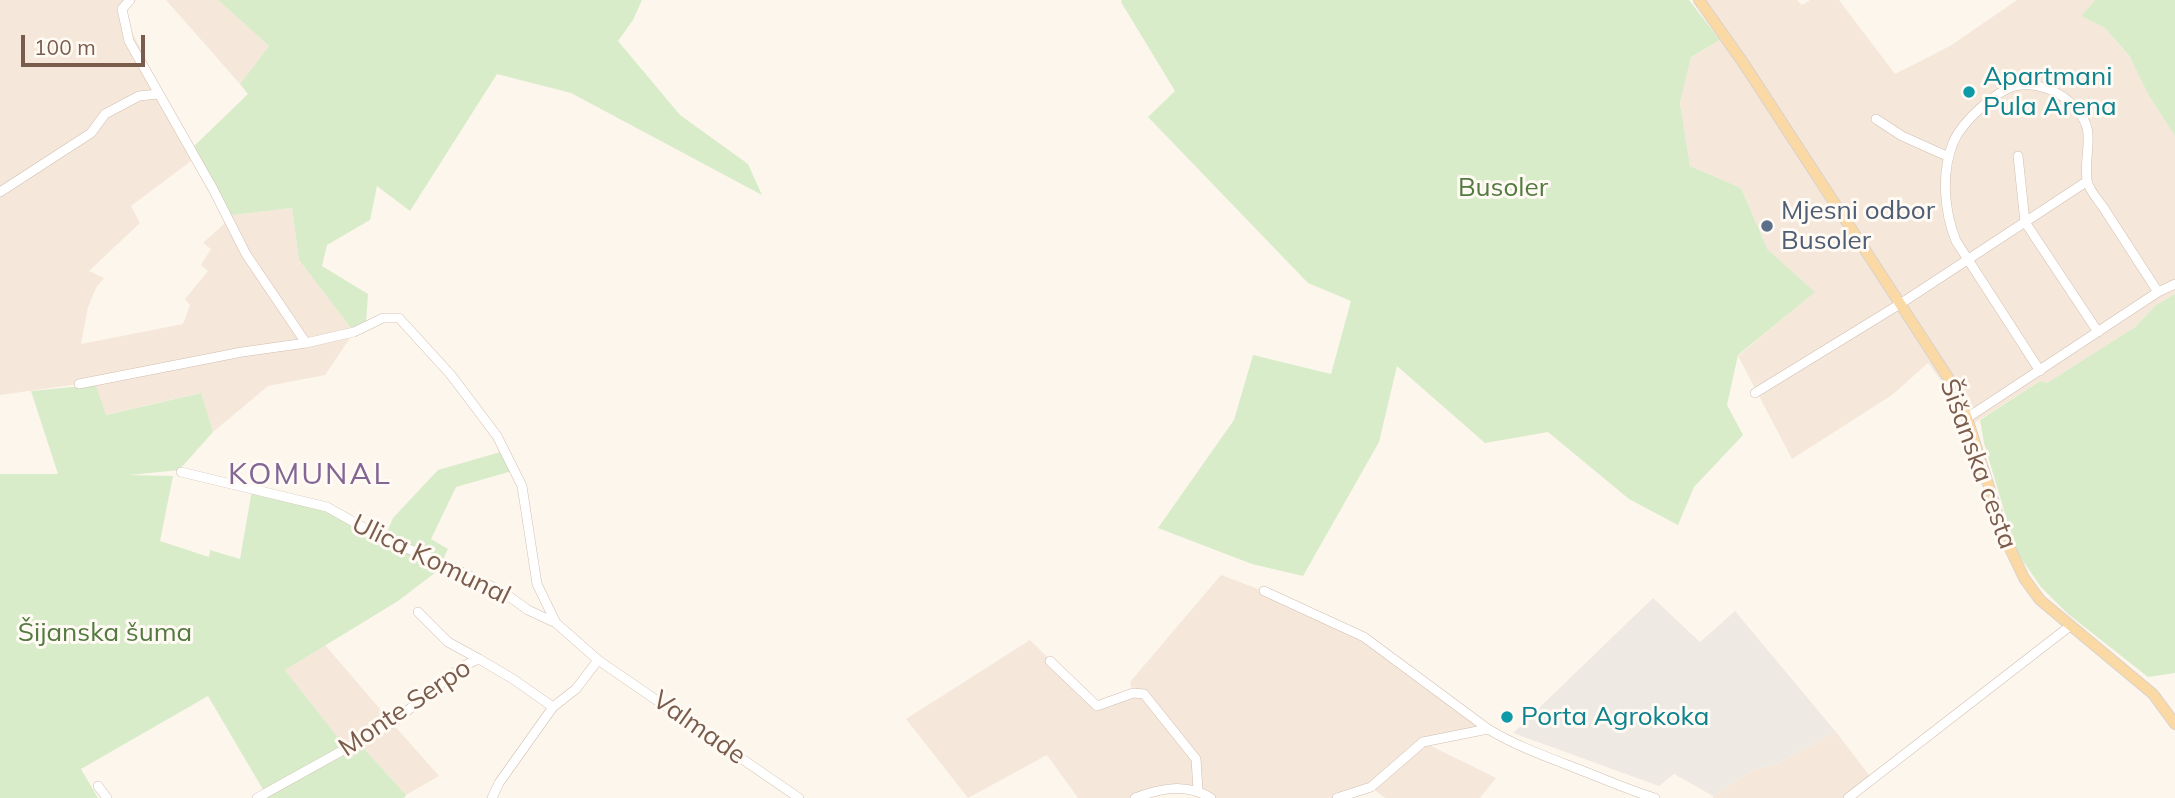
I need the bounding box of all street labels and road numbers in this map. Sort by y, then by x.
street label: Šišanska cesta [1933,375,2023,553]
street label: Ulica Komunal [347,508,515,612]
street label: Monte Serpo [333,652,477,764]
street label: Valmade [646,685,752,771]

